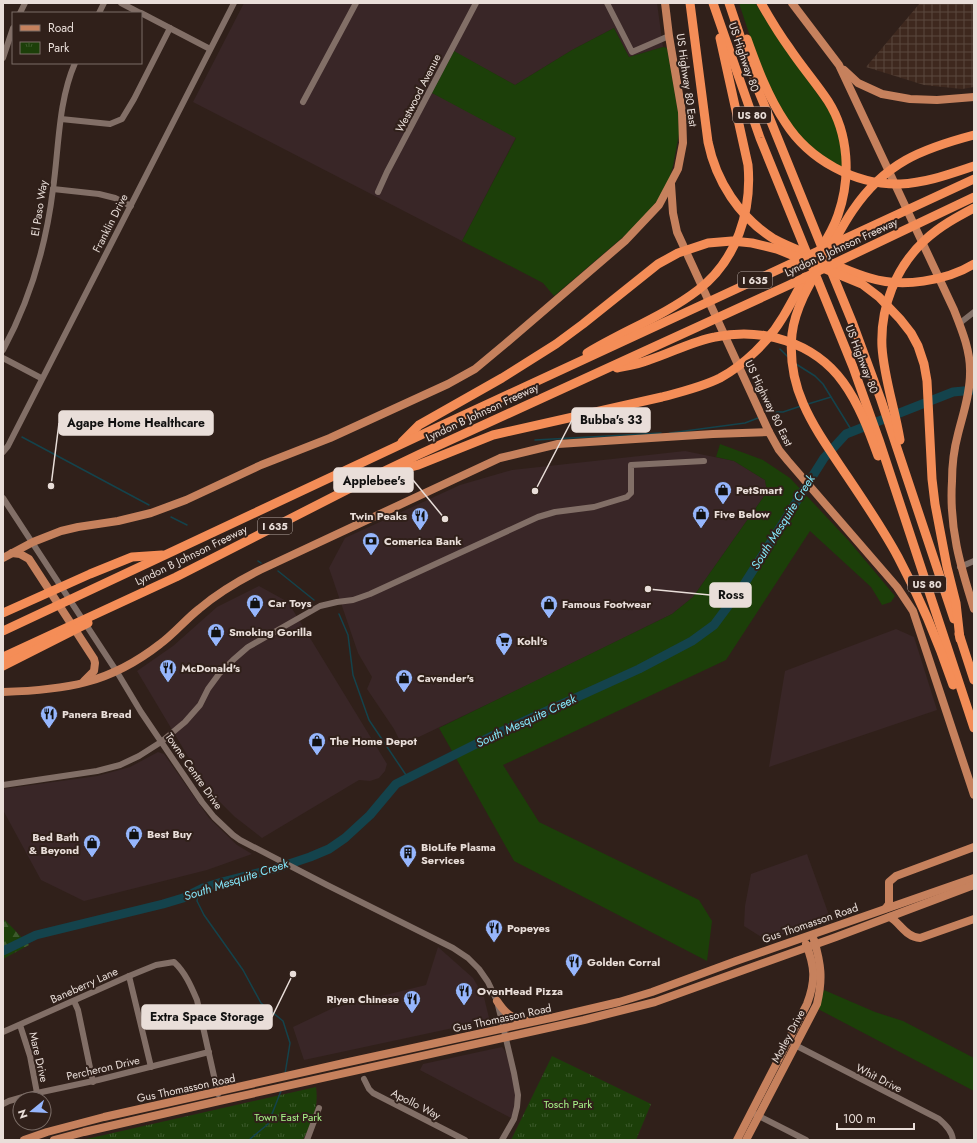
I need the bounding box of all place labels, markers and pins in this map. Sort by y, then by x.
callout: Bubba's 33 [572,408,650,432]
callout: Agape Home Healthcare [59,411,213,435]
callout: Applebee's [334,468,413,492]
shop icon: PetSmart [713,480,733,505]
place label: PetSmart [736,482,783,498]
shop icon: Five Below [691,504,711,529]
restaurant icon: Twin Peaks [410,506,430,531]
place label: Five Below [714,506,770,522]
place label: Twin Peaks [350,508,407,524]
bank icon: Comerica Bank [361,531,381,556]
place label: Comerica Bank [384,533,462,549]
callout: Ross [710,583,751,607]
shop icon: Car Toys [245,593,265,618]
shop icon: Famous Footwear [539,594,559,619]
place label: Car Toys [268,595,312,611]
place label: Famous Footwear [562,596,652,612]
shop icon: Smoking Gorilla [206,622,226,647]
place label: Smoking Gorilla [229,624,312,640]
supermarket icon: Kohl's [494,631,514,656]
place label: Kohl's [517,633,547,649]
restaurant icon: McDonald's [158,658,178,683]
place label: McDonald's [181,660,240,676]
shop icon: Cavender's [394,668,414,693]
place label: Cavender's [417,670,474,686]
restaurant icon: Panera Bread [39,704,59,729]
place label: Panera Bread [62,706,132,722]
shop icon: The Home Depot [307,731,327,756]
place label: The Home Depot [330,733,417,749]
shop icon: Best Buy [124,824,144,849]
place label: Best Buy [147,826,192,842]
place label: Bed Bath & Beyond [29,829,79,858]
shop icon: Bed Bath & Beyond [82,833,102,858]
place label: BioLife Plasma Services [421,839,496,868]
building icon: BioLife Plasma Services [398,843,418,868]
restaurant icon: Popeyes [484,918,504,943]
place label: Popeyes [507,920,550,936]
restaurant icon: Golden Corral [564,952,584,977]
place label: Golden Corral [587,954,660,970]
restaurant icon: OvenHead Pizza [454,981,474,1006]
place label: OvenHead Pizza [477,983,563,999]
restaurant icon: Riyen Chinese [402,989,422,1014]
place label: Riyen Chinese [326,991,399,1007]
callout: Extra Space Storage [142,1005,272,1029]

